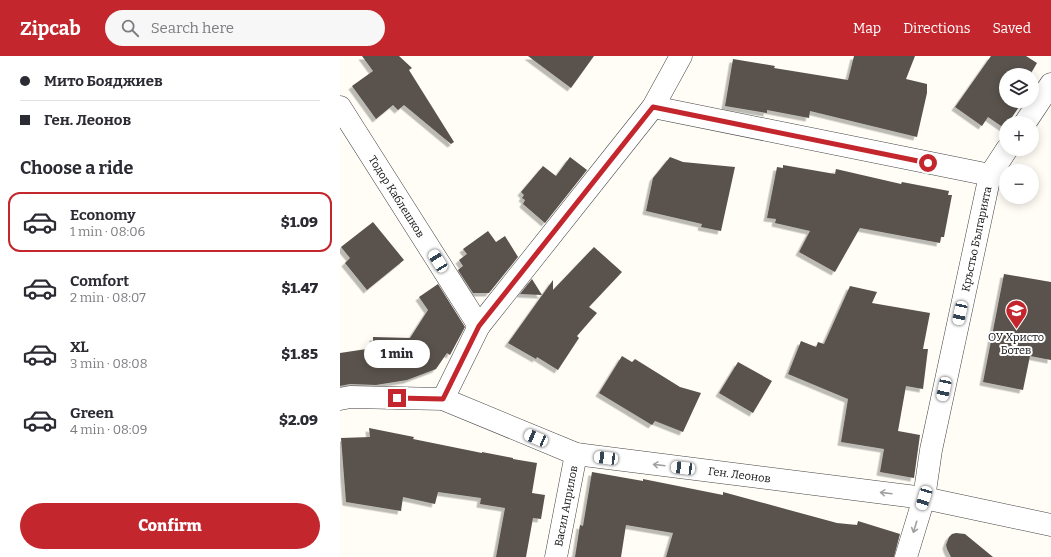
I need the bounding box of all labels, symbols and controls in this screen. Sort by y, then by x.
search box [105,10,385,46]
text: Zipcab [20,17,81,40]
icon: search [119,17,141,39]
text: Search here [151,19,234,37]
text: Map [853,20,881,37]
text: Directions [903,20,971,37]
text: Saved [993,20,1031,37]
map controls [999,68,1039,204]
button: layers [999,68,1039,108]
text: Мито Бояджиев [44,72,163,90]
text: Ген. Леонов [44,111,131,129]
button: + [999,116,1039,156]
street label: Тодор Каблешков [366,153,427,240]
route start [919,154,937,172]
text: Choose a ride [20,157,133,179]
button: − [999,164,1039,204]
street label: Кръстьо Българията [959,185,994,293]
icon: car [22,204,58,240]
text: Economy [70,206,136,224]
text: $1.09 [281,213,318,231]
text: 1 min · 08:06 [70,224,145,239]
car [427,248,449,274]
icon: car [22,270,58,306]
text: Comfort [70,272,129,290]
text: $1.47 [281,279,318,297]
text: 2 min · 08:07 [70,290,146,305]
school or university icon: ОУ Христо Ботев [1003,298,1029,331]
car [952,300,968,326]
place label: ОУ Христо Ботев [988,331,1044,357]
icon: car [22,336,58,372]
text: XL [70,338,89,356]
callout: 1 min [364,340,430,368]
text: $1.85 [281,345,318,363]
text: 1 min [380,346,414,361]
text: 3 min · 08:08 [70,356,148,371]
car [936,376,952,402]
route end [388,389,406,407]
icon: car [22,402,58,438]
text: Green [70,404,114,422]
text: $2.09 [279,411,318,429]
text: 4 min · 08:09 [70,422,147,437]
car [523,428,549,448]
car [593,451,619,465]
one-way arrow [653,461,666,469]
car [670,461,696,475]
street label: Васил Априлов [552,464,581,548]
street label: Ген. Леонов [707,465,771,486]
car [915,485,933,511]
one-way arrow [880,489,893,497]
button: Confirm [20,503,320,549]
one-way arrow [911,521,918,534]

